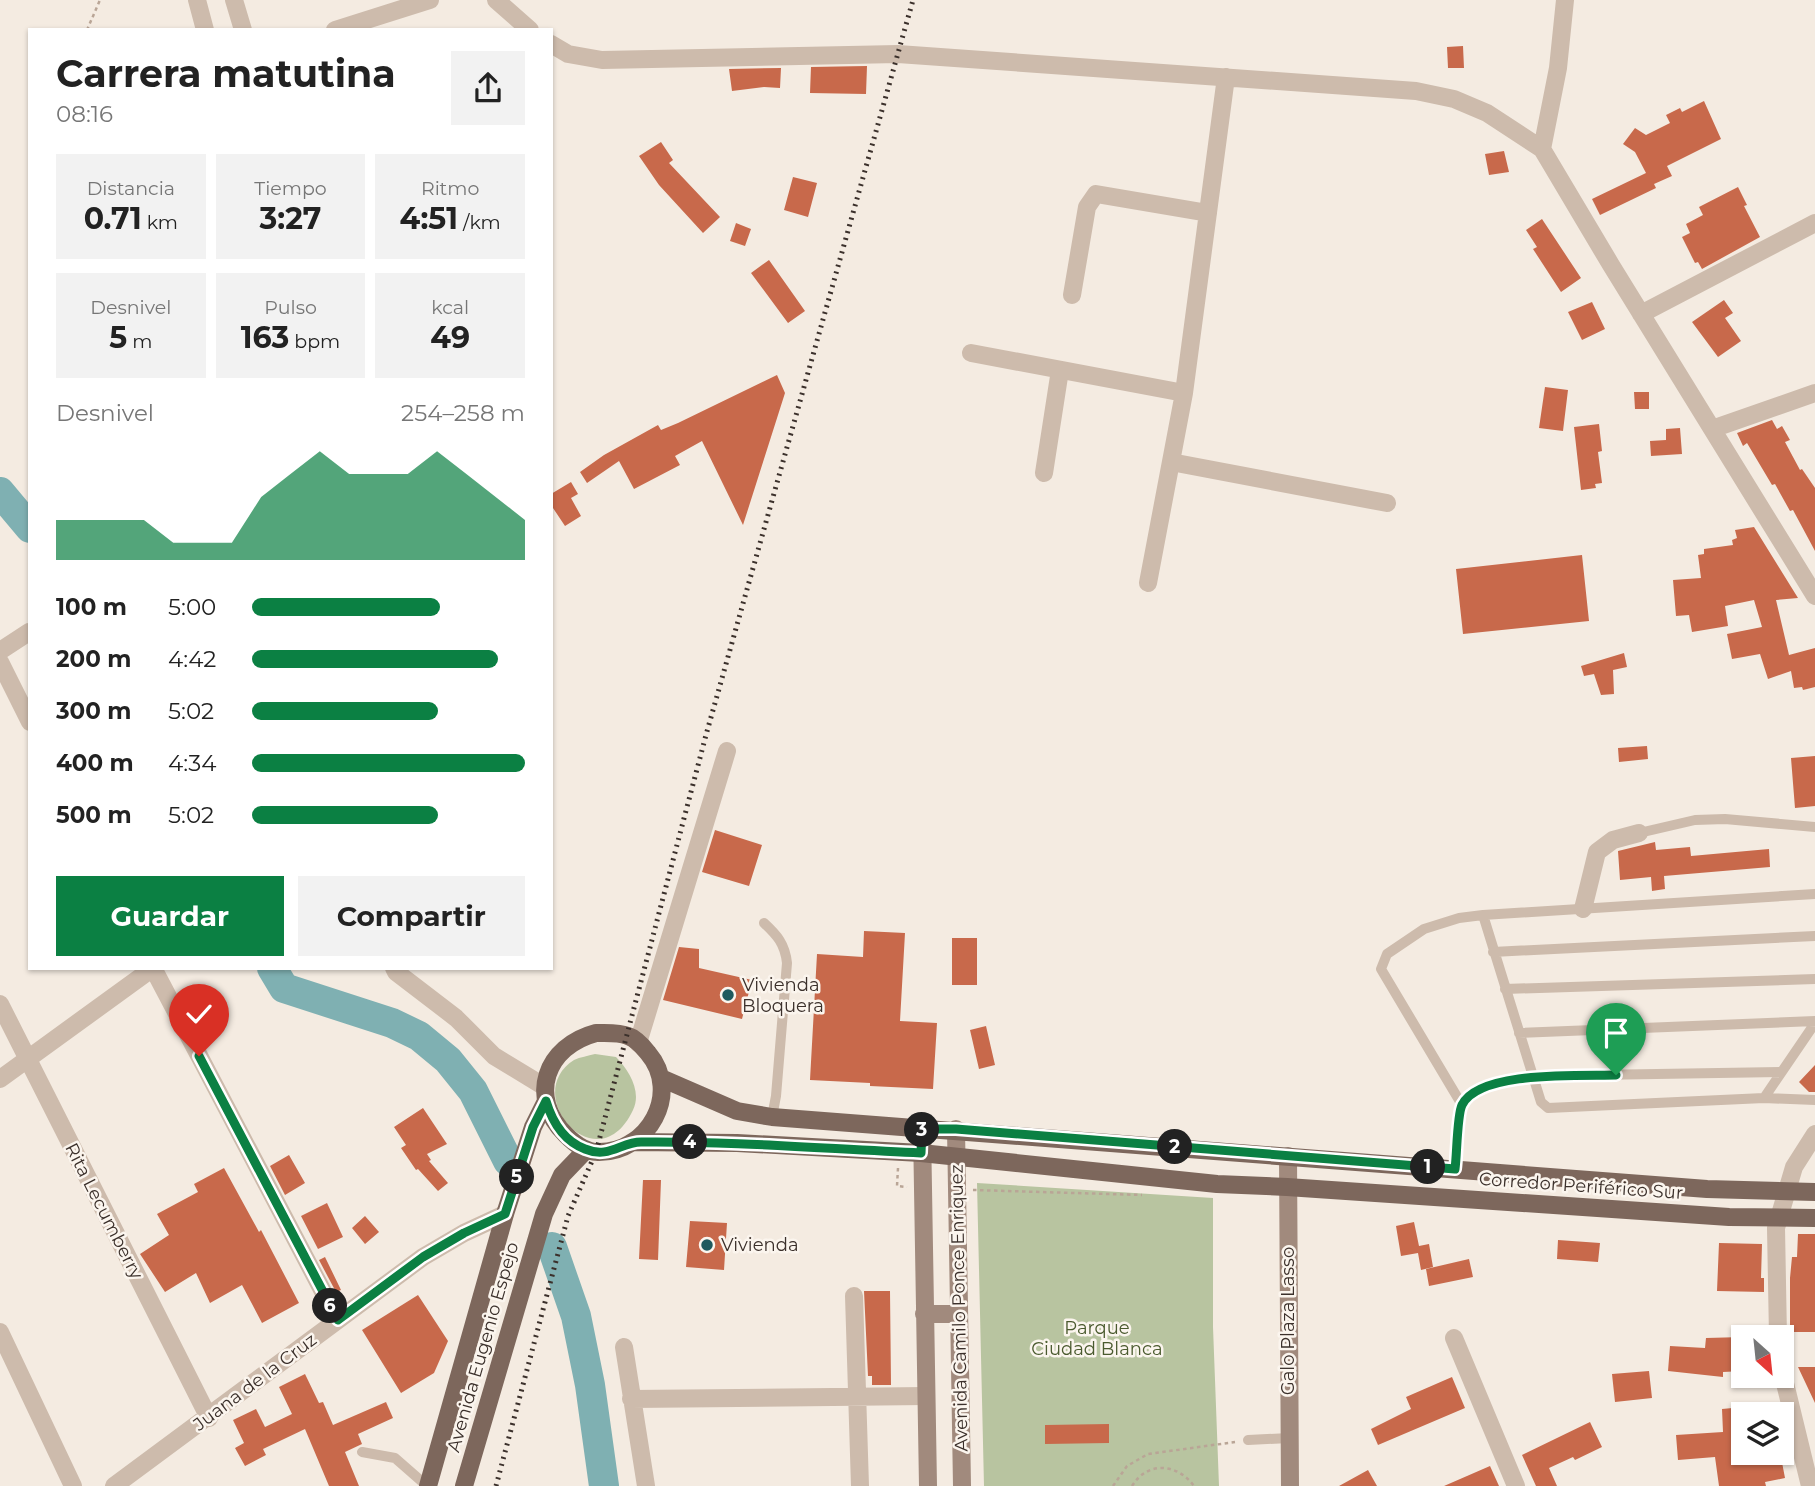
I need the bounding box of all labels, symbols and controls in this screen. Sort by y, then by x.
text: Carrera matutina [56,50,396,97]
button: share [451,51,525,125]
text: 08:16 [56,100,113,128]
text: Distancia [87,177,175,200]
text: Tiempo [254,177,327,200]
text: Ritmo [421,177,479,200]
text: 0.71 [84,200,142,237]
text: 3:27 [260,200,321,237]
text: 4:51 [400,200,458,237]
text: km [142,211,178,234]
text: /km [458,211,501,234]
text: Desnivel [90,296,171,319]
text: Pulso [264,296,317,319]
text: kcal [431,296,469,319]
text: 5 [109,319,127,356]
text: 163 [241,319,289,356]
text: 49 [430,319,470,356]
text: m [127,330,152,353]
text: bpm [289,330,340,353]
text: Desnivel [56,399,154,427]
text: 254–258 m [401,399,525,427]
text: 100 m [56,593,127,621]
text: 5:00 [168,593,216,621]
text: 200 m [56,645,131,673]
text: 4:42 [168,645,216,673]
text: 300 m [56,697,132,725]
text: 5:02 [168,697,214,725]
text: 400 m [56,749,134,777]
text: 4:34 [168,749,216,777]
text: 500 m [56,801,132,829]
text: 5:02 [168,801,214,829]
button: Guardar [56,876,284,956]
button: Compartir [298,876,525,956]
place label: Vivienda Bloquera [742,974,824,1017]
pin [169,984,229,1056]
marker: Vivienda Bloquera [720,987,736,1003]
icon: check [180,995,218,1033]
pin [1586,1003,1646,1075]
icon: arrive [1597,1014,1635,1052]
pin: 3 [904,1112,940,1148]
text: 3 [916,1118,927,1141]
pin: 4 [672,1124,708,1160]
text: 4 [683,1130,696,1153]
pin: 2 [1158,1130,1192,1164]
text: 2 [1169,1135,1180,1158]
street label: Rita Lecumberry [60,1139,148,1283]
pin: 1 [1410,1150,1446,1184]
text: 1 [1424,1155,1431,1178]
pin: 5 [500,1160,534,1194]
street label: Avenida Camilo Ponce Enriquez [945,1164,973,1452]
text: 5 [511,1165,522,1188]
street label: Corredor Periférico Sur [1478,1168,1684,1204]
place label: Vivienda [721,1234,799,1256]
marker: Vivienda [699,1237,715,1253]
street label: Avenida Eugenio Espejo [442,1239,524,1455]
street label: Galo Plaza Lasso [1277,1247,1299,1395]
pin: 6 [312,1288,348,1324]
text: 6 [323,1294,336,1317]
park label: Parque Ciudad Blanca [1031,1317,1163,1360]
north arrow [1731,1325,1794,1388]
map controls [1731,1325,1794,1465]
street label: Juana de la Cruz [188,1329,321,1436]
button: layers [1731,1402,1794,1465]

